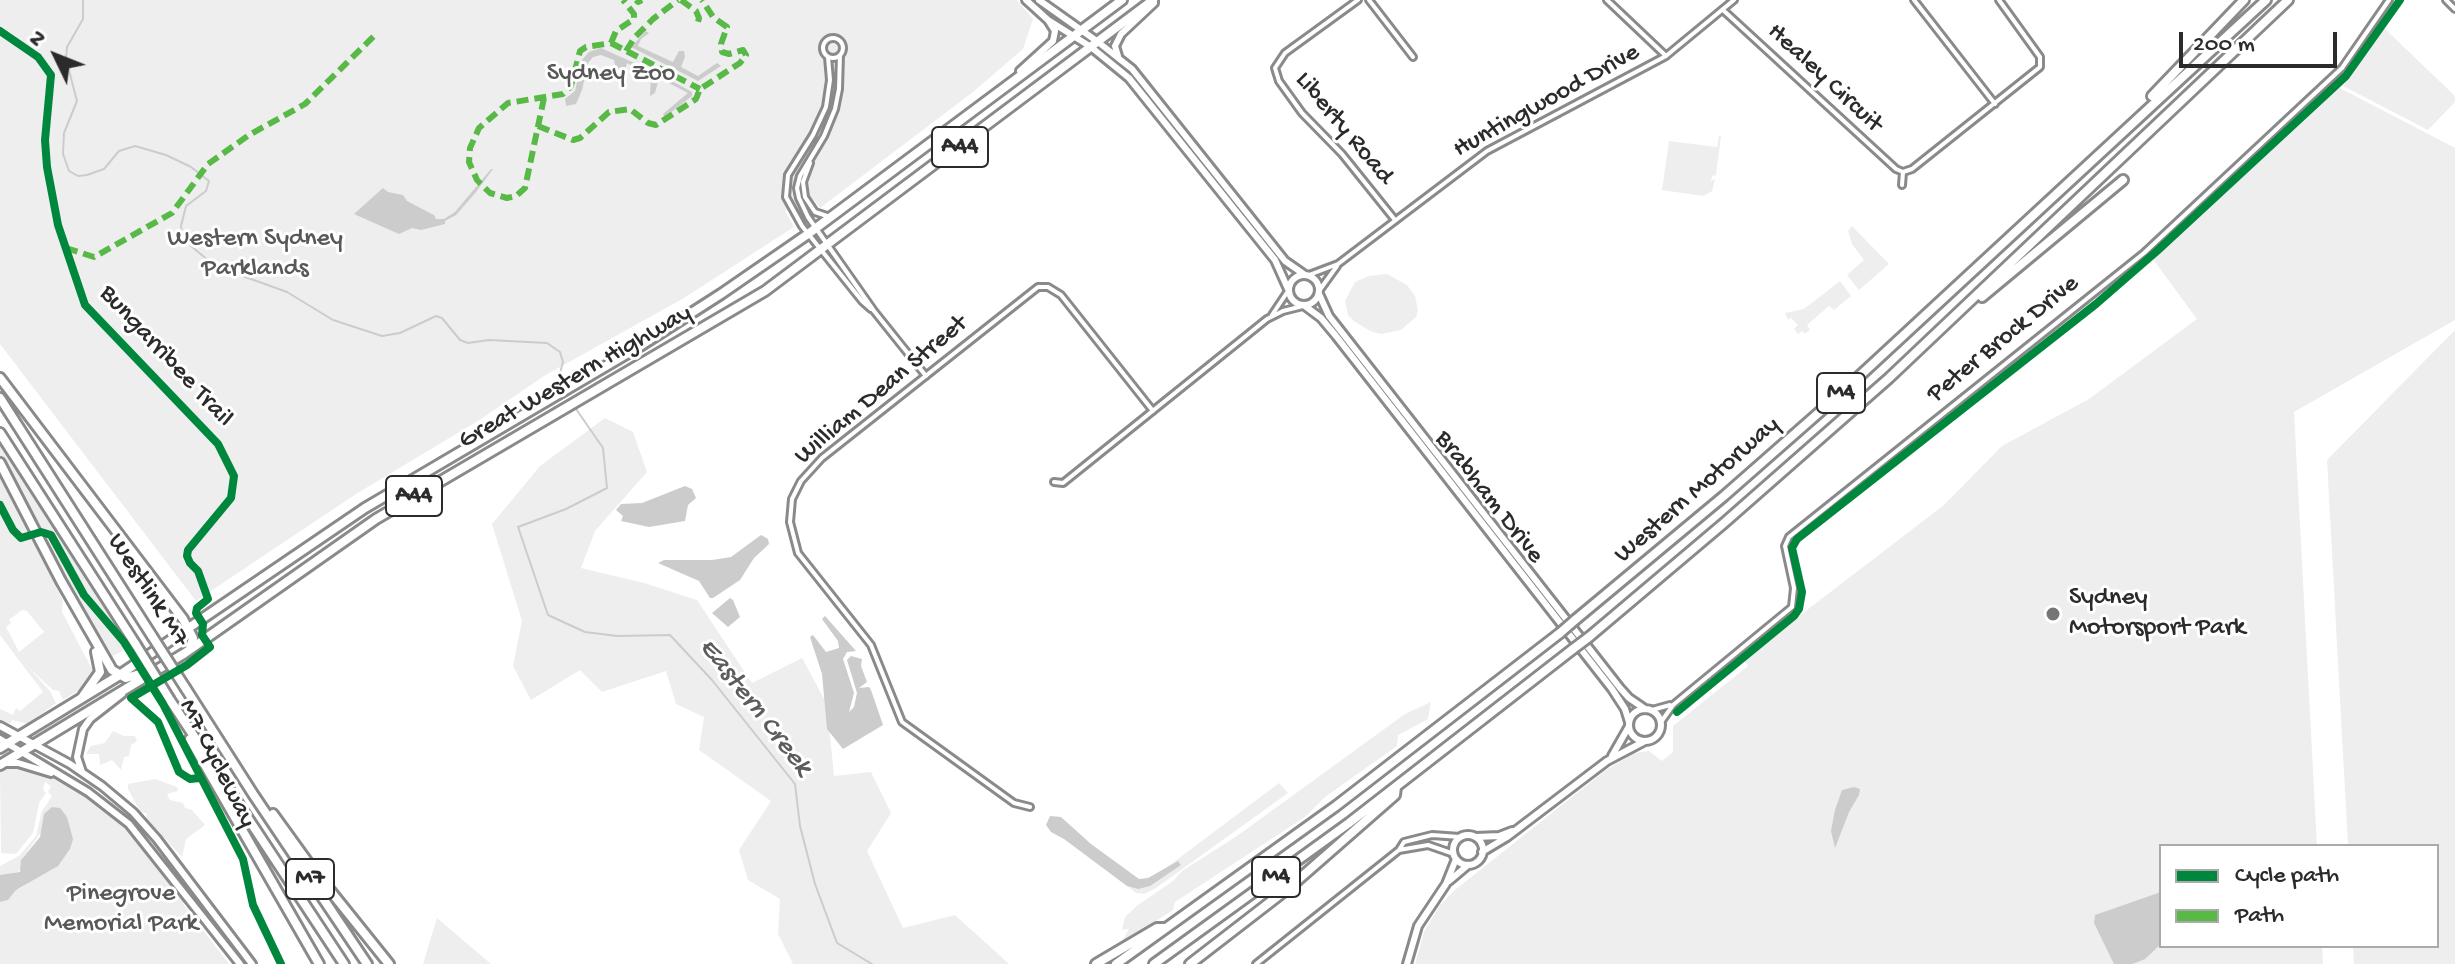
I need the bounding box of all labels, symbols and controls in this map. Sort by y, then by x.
north arrow [16,16,96,96]
scale bar [2183,16,2341,66]
street label: Healey Circuit [1760,17,1888,141]
text: N [24,26,53,54]
text: 200 m [2193,31,2255,60]
street label: Huntingwood Drive [1448,38,1646,166]
park label: Sydney Zoo [547,59,675,91]
street label: Liberty Road [1287,66,1399,192]
road number: A44 [932,127,988,167]
park label: Western Sydney Parklands [167,224,343,286]
street label: Peter Brock Drive [1922,269,2086,411]
street label: Bungarribee Trail [91,280,239,434]
street label: Great Western Highway [454,299,698,457]
street label: William Dean Street [789,309,975,473]
road number: M4 [1817,373,1865,413]
street label: Western Motorway [1609,411,1787,571]
street label: Brabham Drive [1426,425,1550,571]
road number: A44 [386,476,442,516]
street label: Westlink M7 [99,529,195,653]
place label: Sydney Motorsport Park [2069,583,2245,644]
marker: Sydney Motorsport Park [2044,605,2062,623]
water label: Eastern Creek [690,632,818,784]
street label: M7 Cycleway [170,695,262,833]
legend [2159,844,2439,948]
road number: M4 [1252,857,1300,897]
road number: M7 [286,859,334,899]
text: Cycle path [2235,862,2339,891]
park label: Pinegrove Memorial Park [44,879,198,940]
text: Path [2235,902,2284,931]

